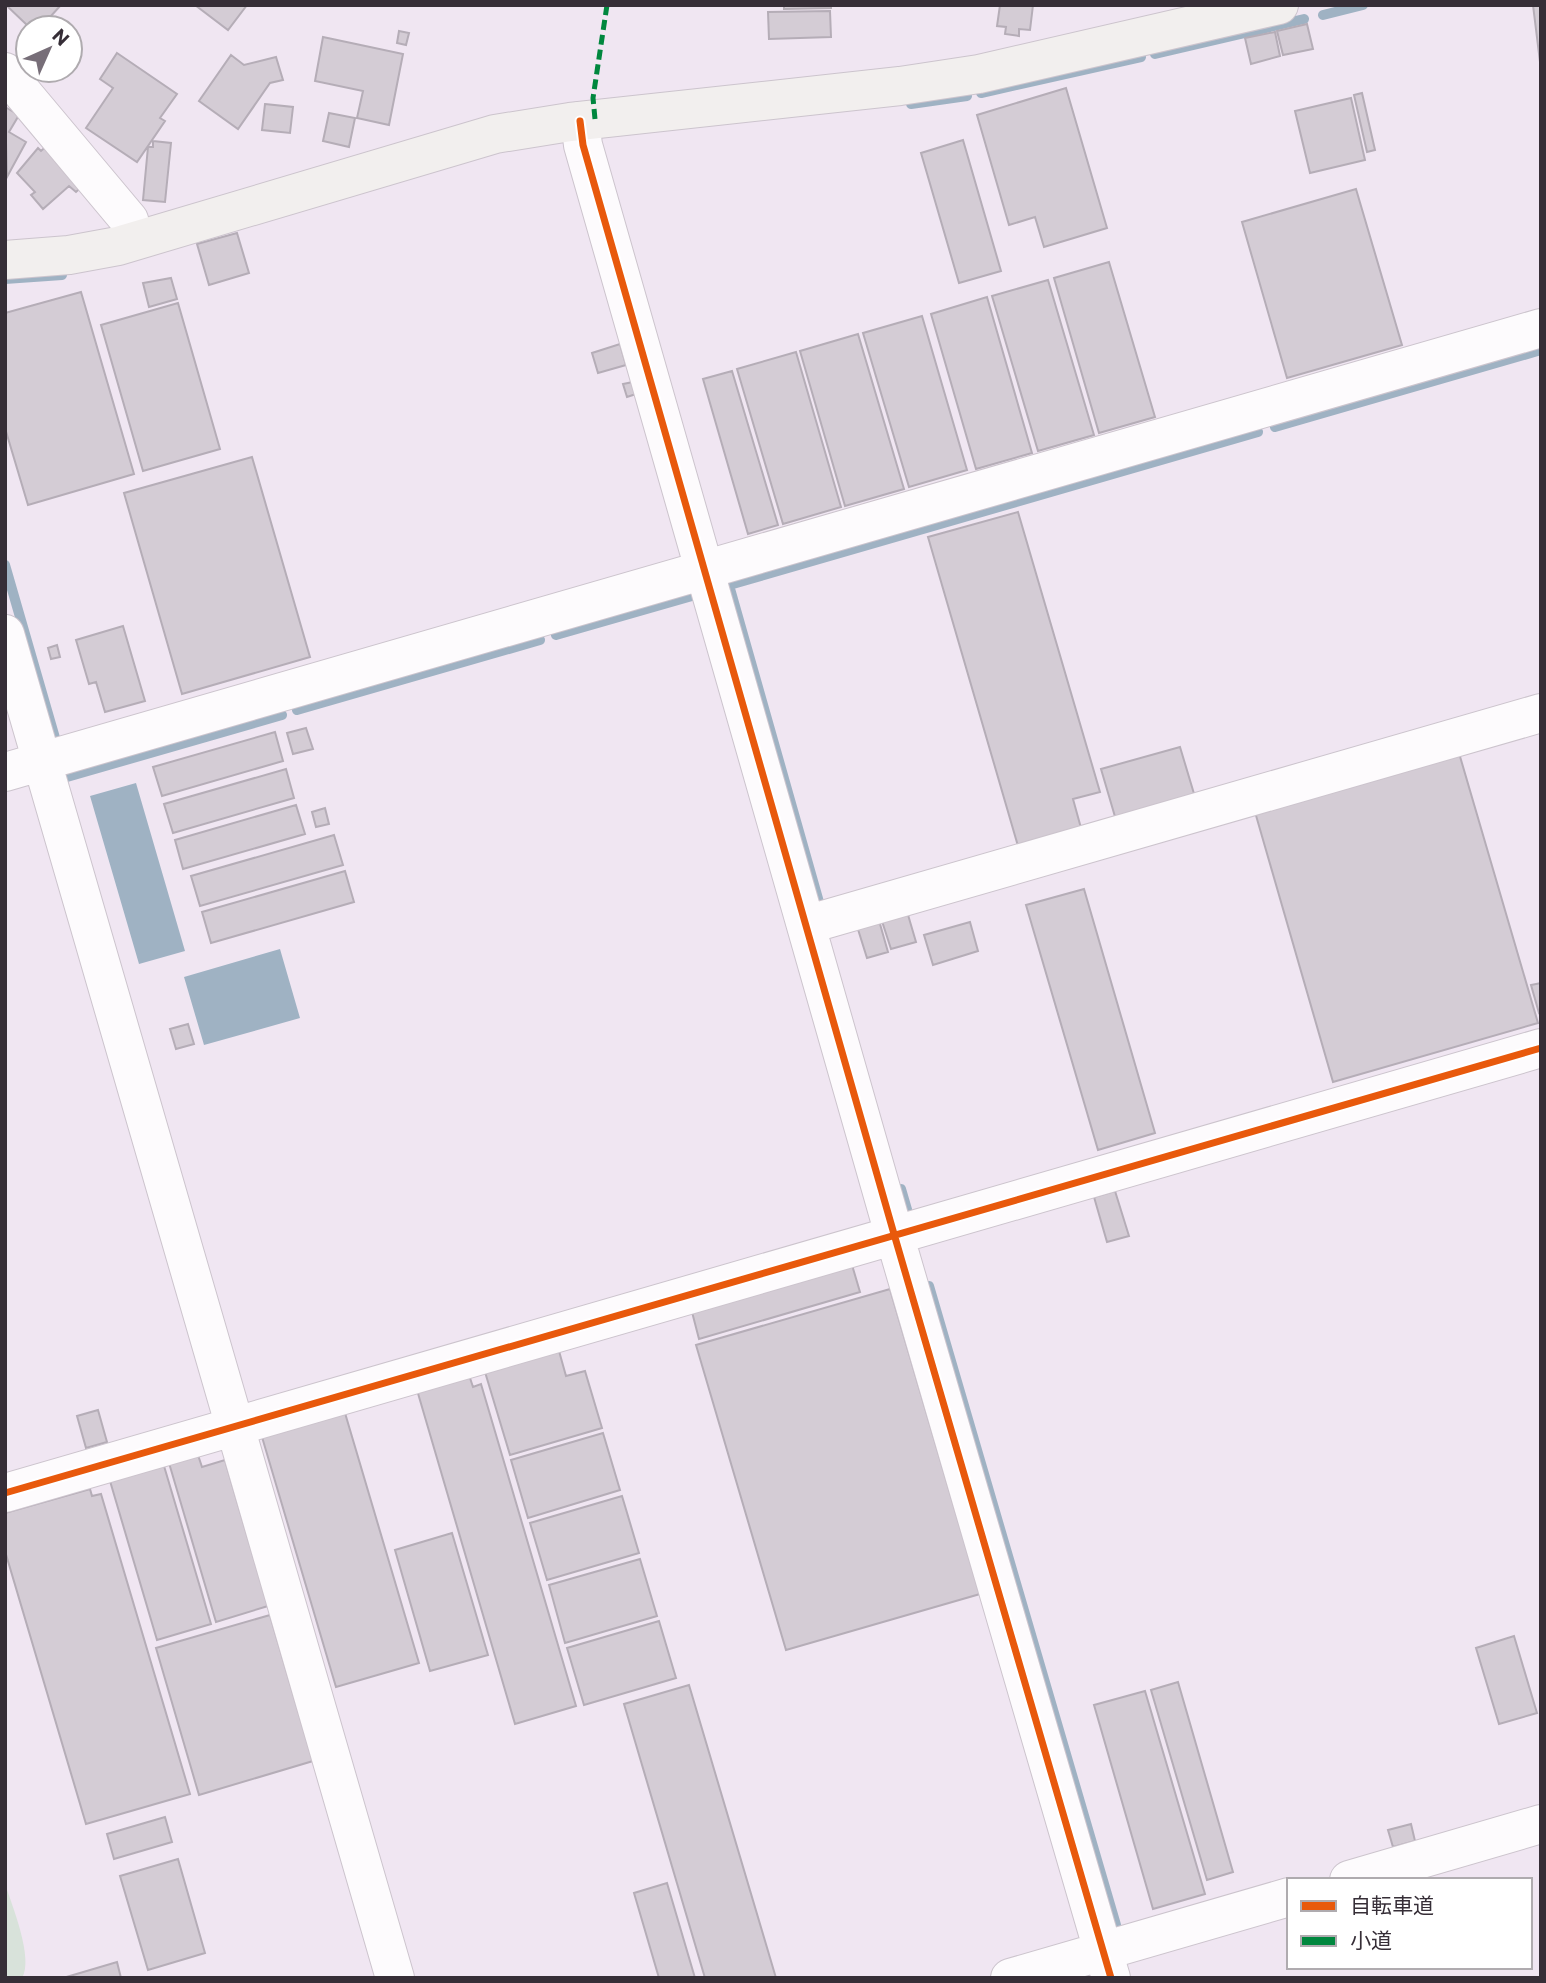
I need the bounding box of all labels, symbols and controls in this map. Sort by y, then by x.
north arrow [14,14,84,84]
text: N [48,23,75,50]
legend [1287,1878,1532,1969]
text: 自転車道 [1350,1892,1434,1917]
text: 小道 [1350,1927,1392,1952]

